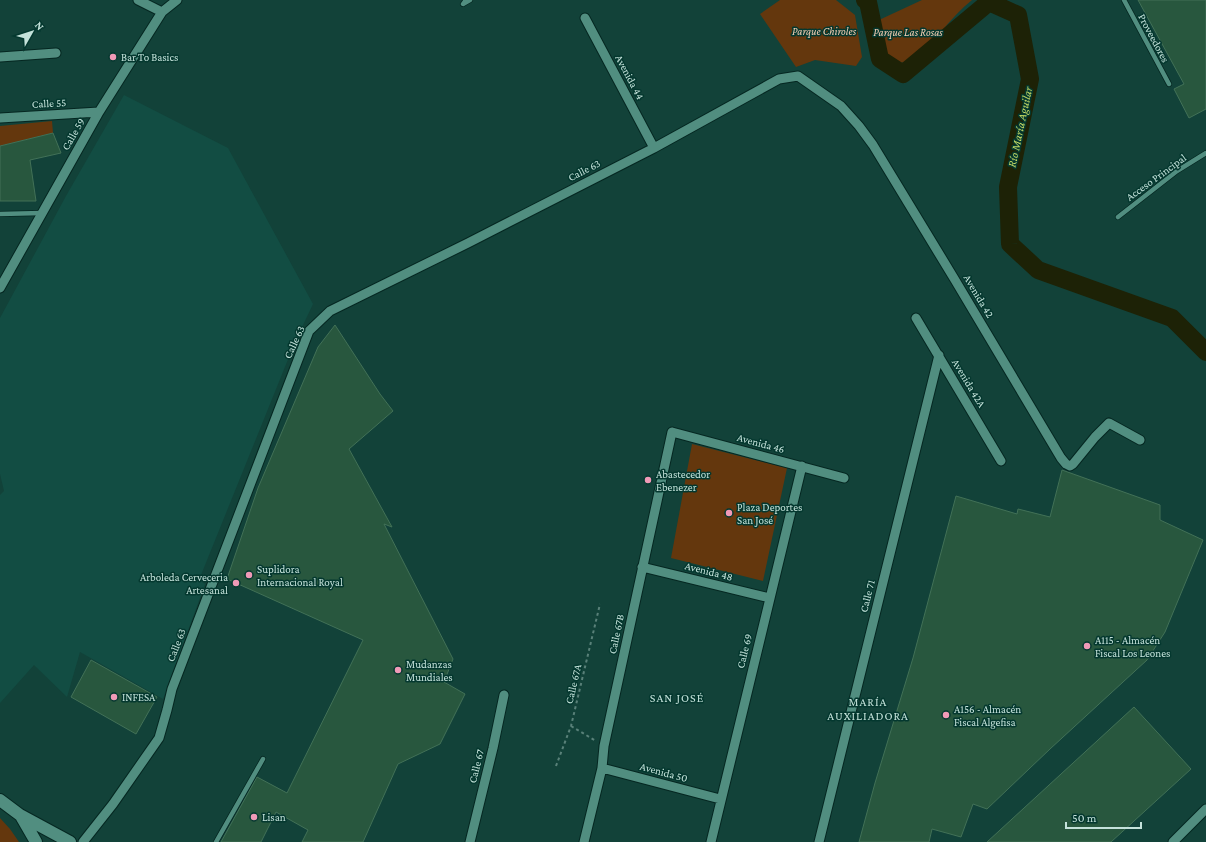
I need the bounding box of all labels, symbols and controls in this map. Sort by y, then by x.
north arrow [12,12,52,52]
street label: Proveedores [1136,12,1172,64]
text: N [33,19,47,33]
park label: Parque Chiroles [792,25,857,38]
park label: Parque Las Rosas [873,26,943,39]
place label: Bar To Basics [121,51,178,63]
marker: Bar To Basics [108,52,118,62]
street label: Avenida 44 [613,53,647,102]
water label: Río María Aguilar [1005,85,1036,169]
street label: Calle 55 [31,96,67,110]
street label: Calle 59 [59,116,87,152]
street label: Acceso Principal [1124,151,1189,204]
street label: Calle 63 [566,157,602,183]
street label: Avenida 42 [961,272,997,320]
street label: Calle 63 [281,324,307,360]
street label: Avenida 42A [950,357,989,410]
street label: Avenida 46 [736,431,786,455]
place label: Abastecedor Ebenezer [656,468,710,493]
marker: Abastecedor Ebenezer [643,475,653,485]
place label: Plaza Deportes San José [737,501,802,527]
marker: Plaza Deportes San José [724,508,734,518]
street label: Avenida 48 [684,559,734,583]
place label: Suplidora Internacional Royal [257,563,343,589]
marker: Suplidora Internacional Royal [244,570,254,580]
place label: Arboleda Cerveceria Artesanal [140,571,228,596]
marker: Arboleda Cerveceria Artesanal [231,578,241,588]
street label: Calle 71 [857,578,877,613]
street label: Calle 67B [606,613,626,655]
street label: Calle 63 [164,627,188,663]
street label: Calle 69 [734,633,754,669]
place label: A115 - Almacén Fiscal Los Leones [1095,634,1170,659]
marker: A115 - Almacén Fiscal Los Leones [1082,641,1092,651]
place label: Mudanzas Mundiales [406,658,453,683]
street label: Calle 67A [563,662,584,705]
marker: Mudanzas Mundiales [393,665,403,675]
place label: INFESA [122,691,156,703]
district label: SAN JOSÉ [650,691,704,705]
marker: INFESA [109,692,119,702]
district label: MARÍA AUXILIADORA [827,695,909,723]
place label: A156 - Almacén Fiscal Algefisa [954,703,1021,729]
marker: A156 - Almacén Fiscal Algefisa [941,710,951,720]
street label: Calle 67 [466,748,486,784]
street label: Avenida 50 [639,760,689,784]
scale bar [1066,804,1141,830]
place label: Lisan [262,811,286,823]
text: 50 m [1072,811,1097,825]
marker: Lisan [249,812,259,822]

